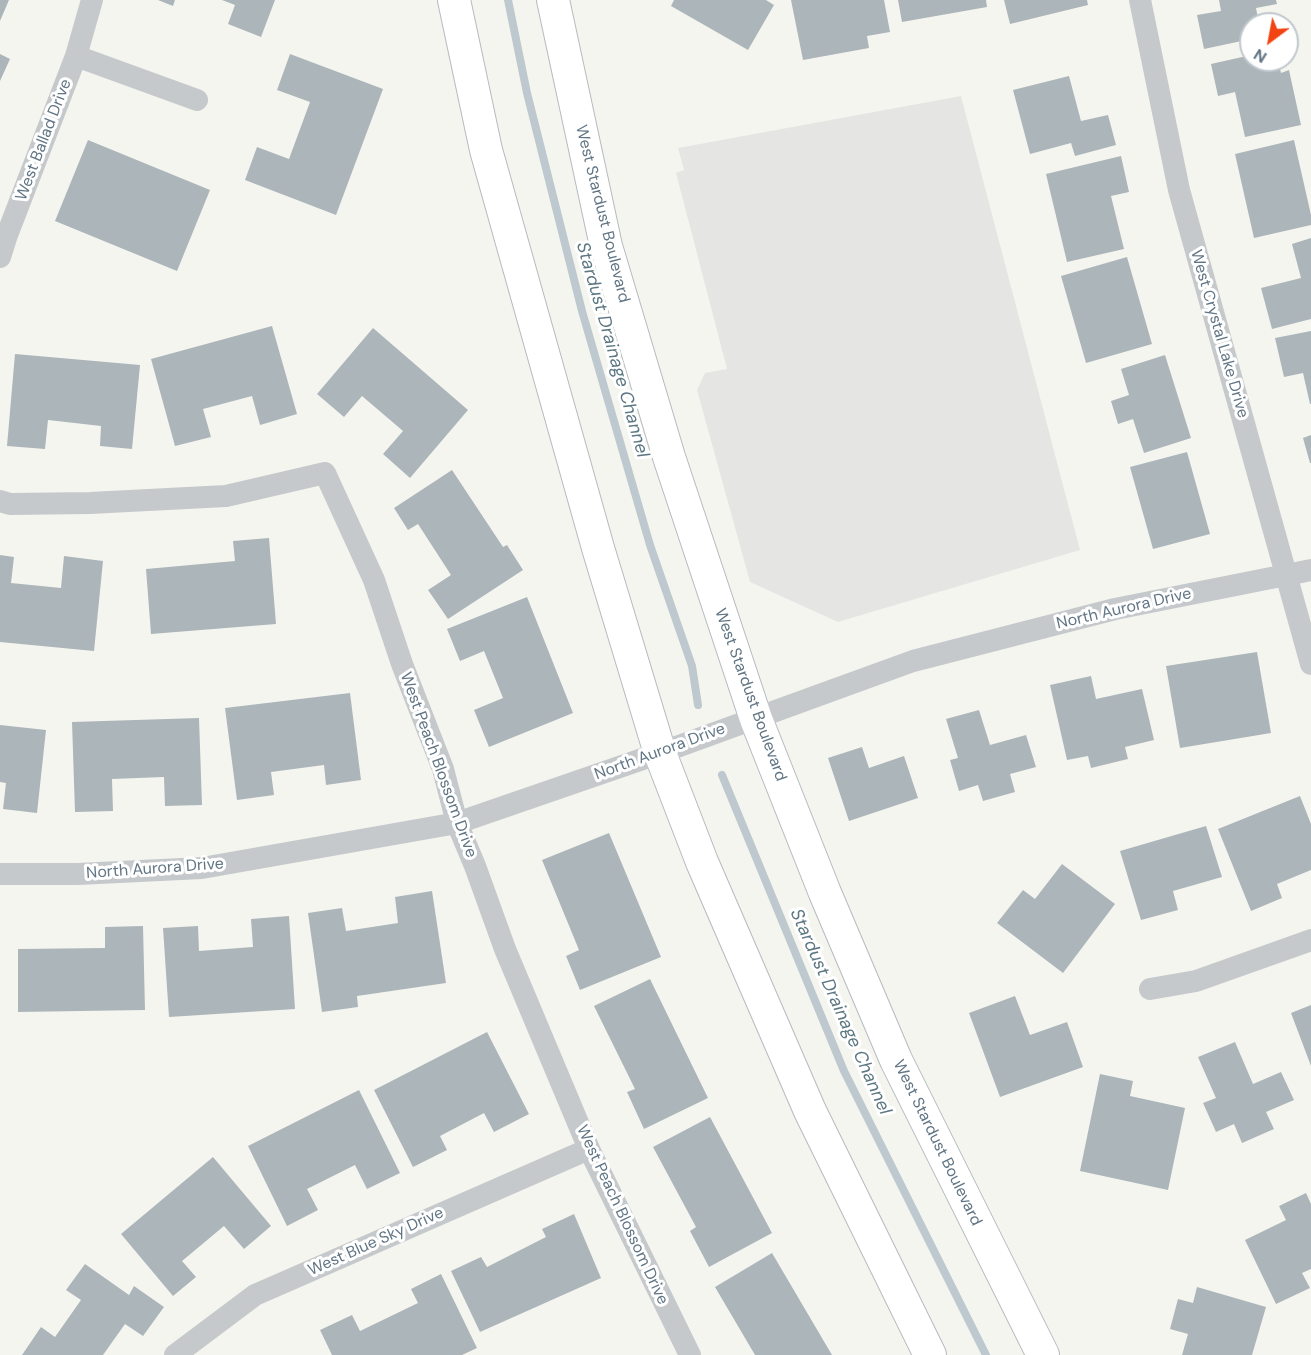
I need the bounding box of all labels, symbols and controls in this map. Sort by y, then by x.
north arrow [1239,12,1299,72]
text: N [1250,44,1271,68]
street label: West Ballad Drive [12,77,76,203]
street label: West Stardust Boulevard [571,123,633,305]
water label: Stardust Drainage Channel [571,240,653,460]
street label: West Crystal Lake Drive [1186,248,1252,420]
street label: North Aurora Drive [1055,584,1193,634]
street label: West Stardust Boulevard [710,606,790,784]
street label: West Peach Blossom Drive [395,670,481,860]
street label: North Aurora Drive [592,719,728,785]
street label: North Aurora Drive [86,855,224,883]
water label: Stardust Drainage Channel [785,906,895,1118]
street label: West Stardust Boulevard [888,1057,986,1229]
street label: West Peach Blossom Drive [572,1122,672,1308]
street label: West Blue Sky Drive [305,1204,447,1280]

